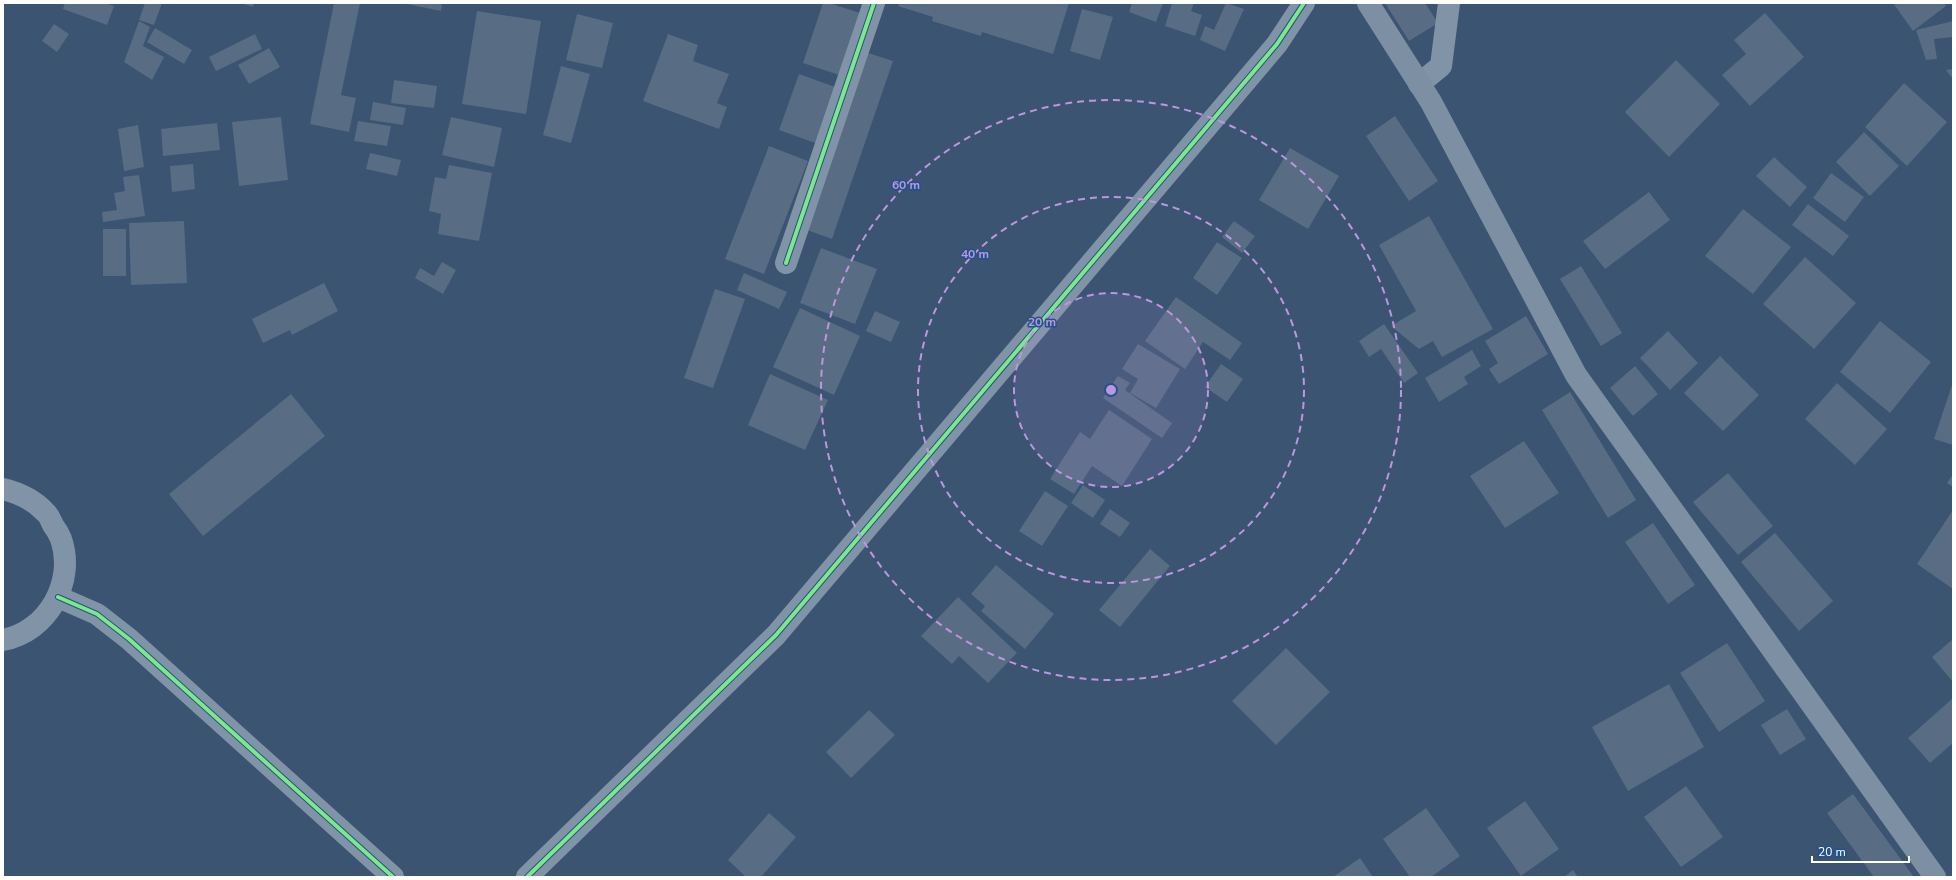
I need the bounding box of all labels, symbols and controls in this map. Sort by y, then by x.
text: 60 m [892,177,920,193]
text: 40 m [961,246,989,262]
text: 20 m [1028,314,1056,330]
centre of rings [1104,383,1118,397]
scale bar [1812,838,1909,864]
text: 20 m [1818,844,1846,860]

